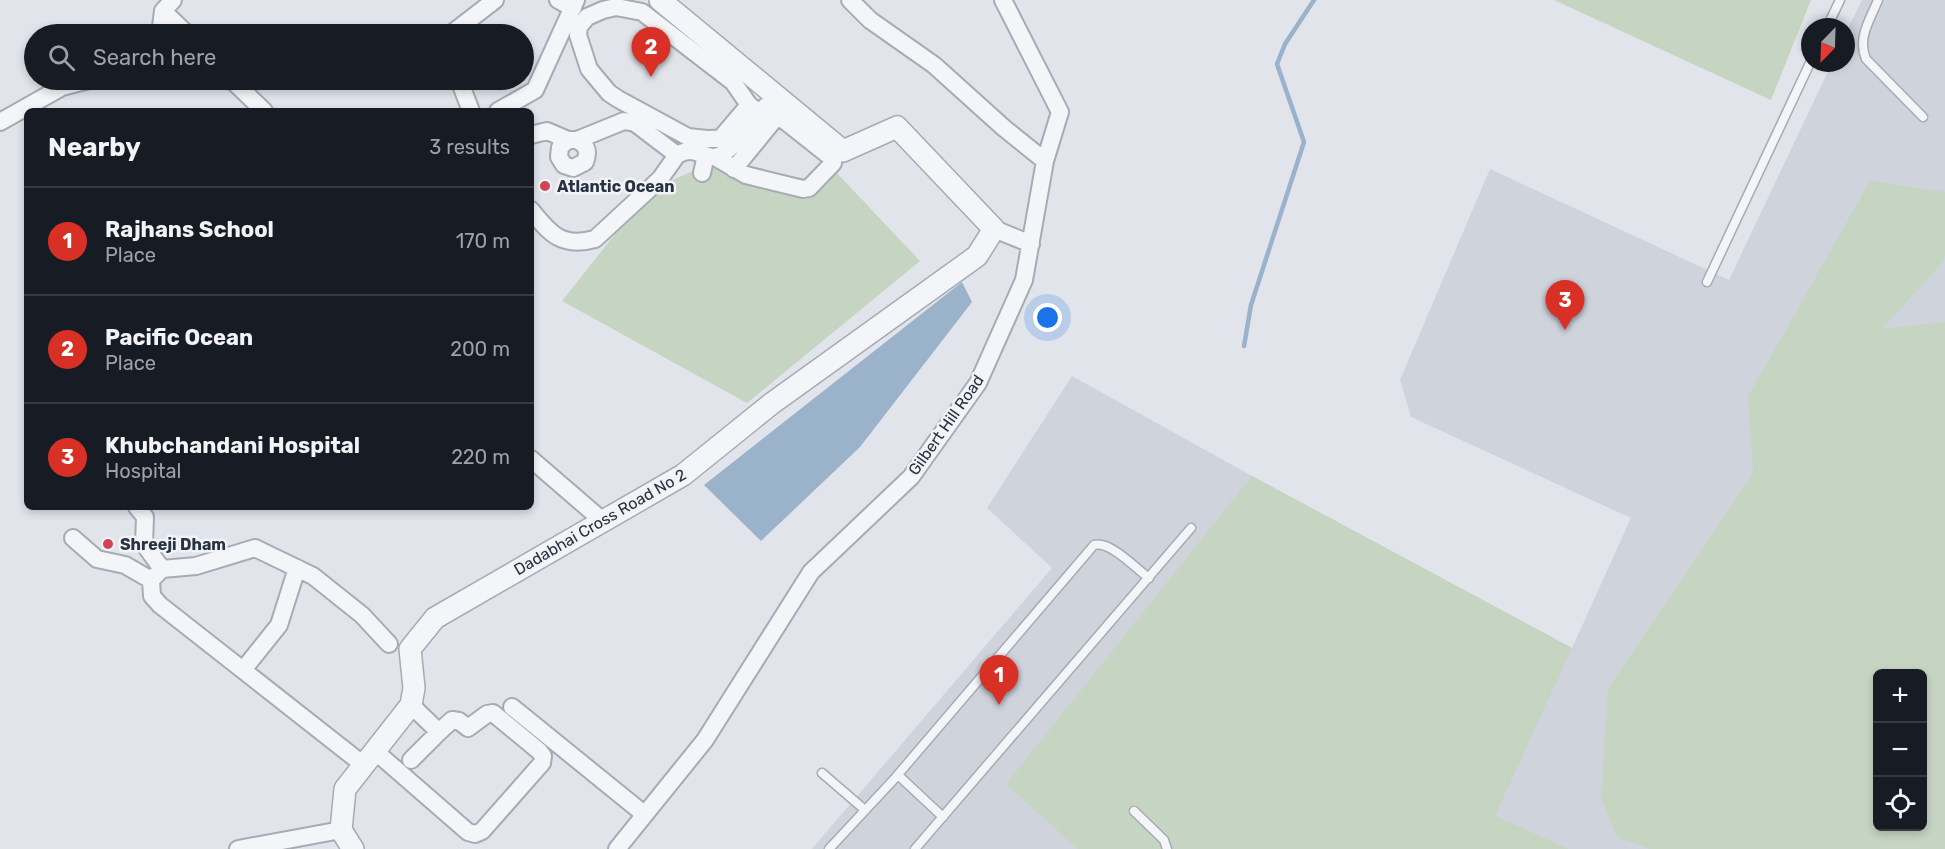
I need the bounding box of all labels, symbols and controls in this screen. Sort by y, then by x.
north arrow [1801,18,1855,72]
search box [24,24,534,90]
pin: 2 [632,28,670,77]
icon: search [45,41,78,74]
text: Search here [93,44,216,71]
text: Nearby [48,132,141,163]
text: 3 results [429,135,510,159]
place label: Atlantic Ocean [557,177,675,196]
marker: Atlantic Ocean [538,179,552,193]
text: Rajhans School [105,216,274,243]
text: 1 [63,229,72,253]
text: 170 m [456,229,510,253]
text: Place [105,243,156,267]
pin: 3 [1546,280,1584,330]
your location [1033,303,1062,332]
text: Pacific Ocean [105,324,253,351]
text: 2 [61,337,74,361]
text: 200 m [450,337,510,361]
text: Place [105,351,156,375]
street label: Gilbert Hill Road [904,371,988,479]
text: Khubchandani Hospital [105,432,360,459]
text: 3 [61,445,74,469]
text: 220 m [451,445,510,469]
text: Hospital [105,459,181,483]
street label: Dadabhai Cross Road No 2 [511,465,689,579]
place label: Shreeji Dham [120,535,226,554]
marker: Shreeji Dham [101,537,115,551]
pin: 1 [980,656,1018,705]
map controls [1873,669,1927,831]
button: + [1873,669,1927,723]
button: − [1873,723,1927,777]
button: locate [1873,777,1927,831]

